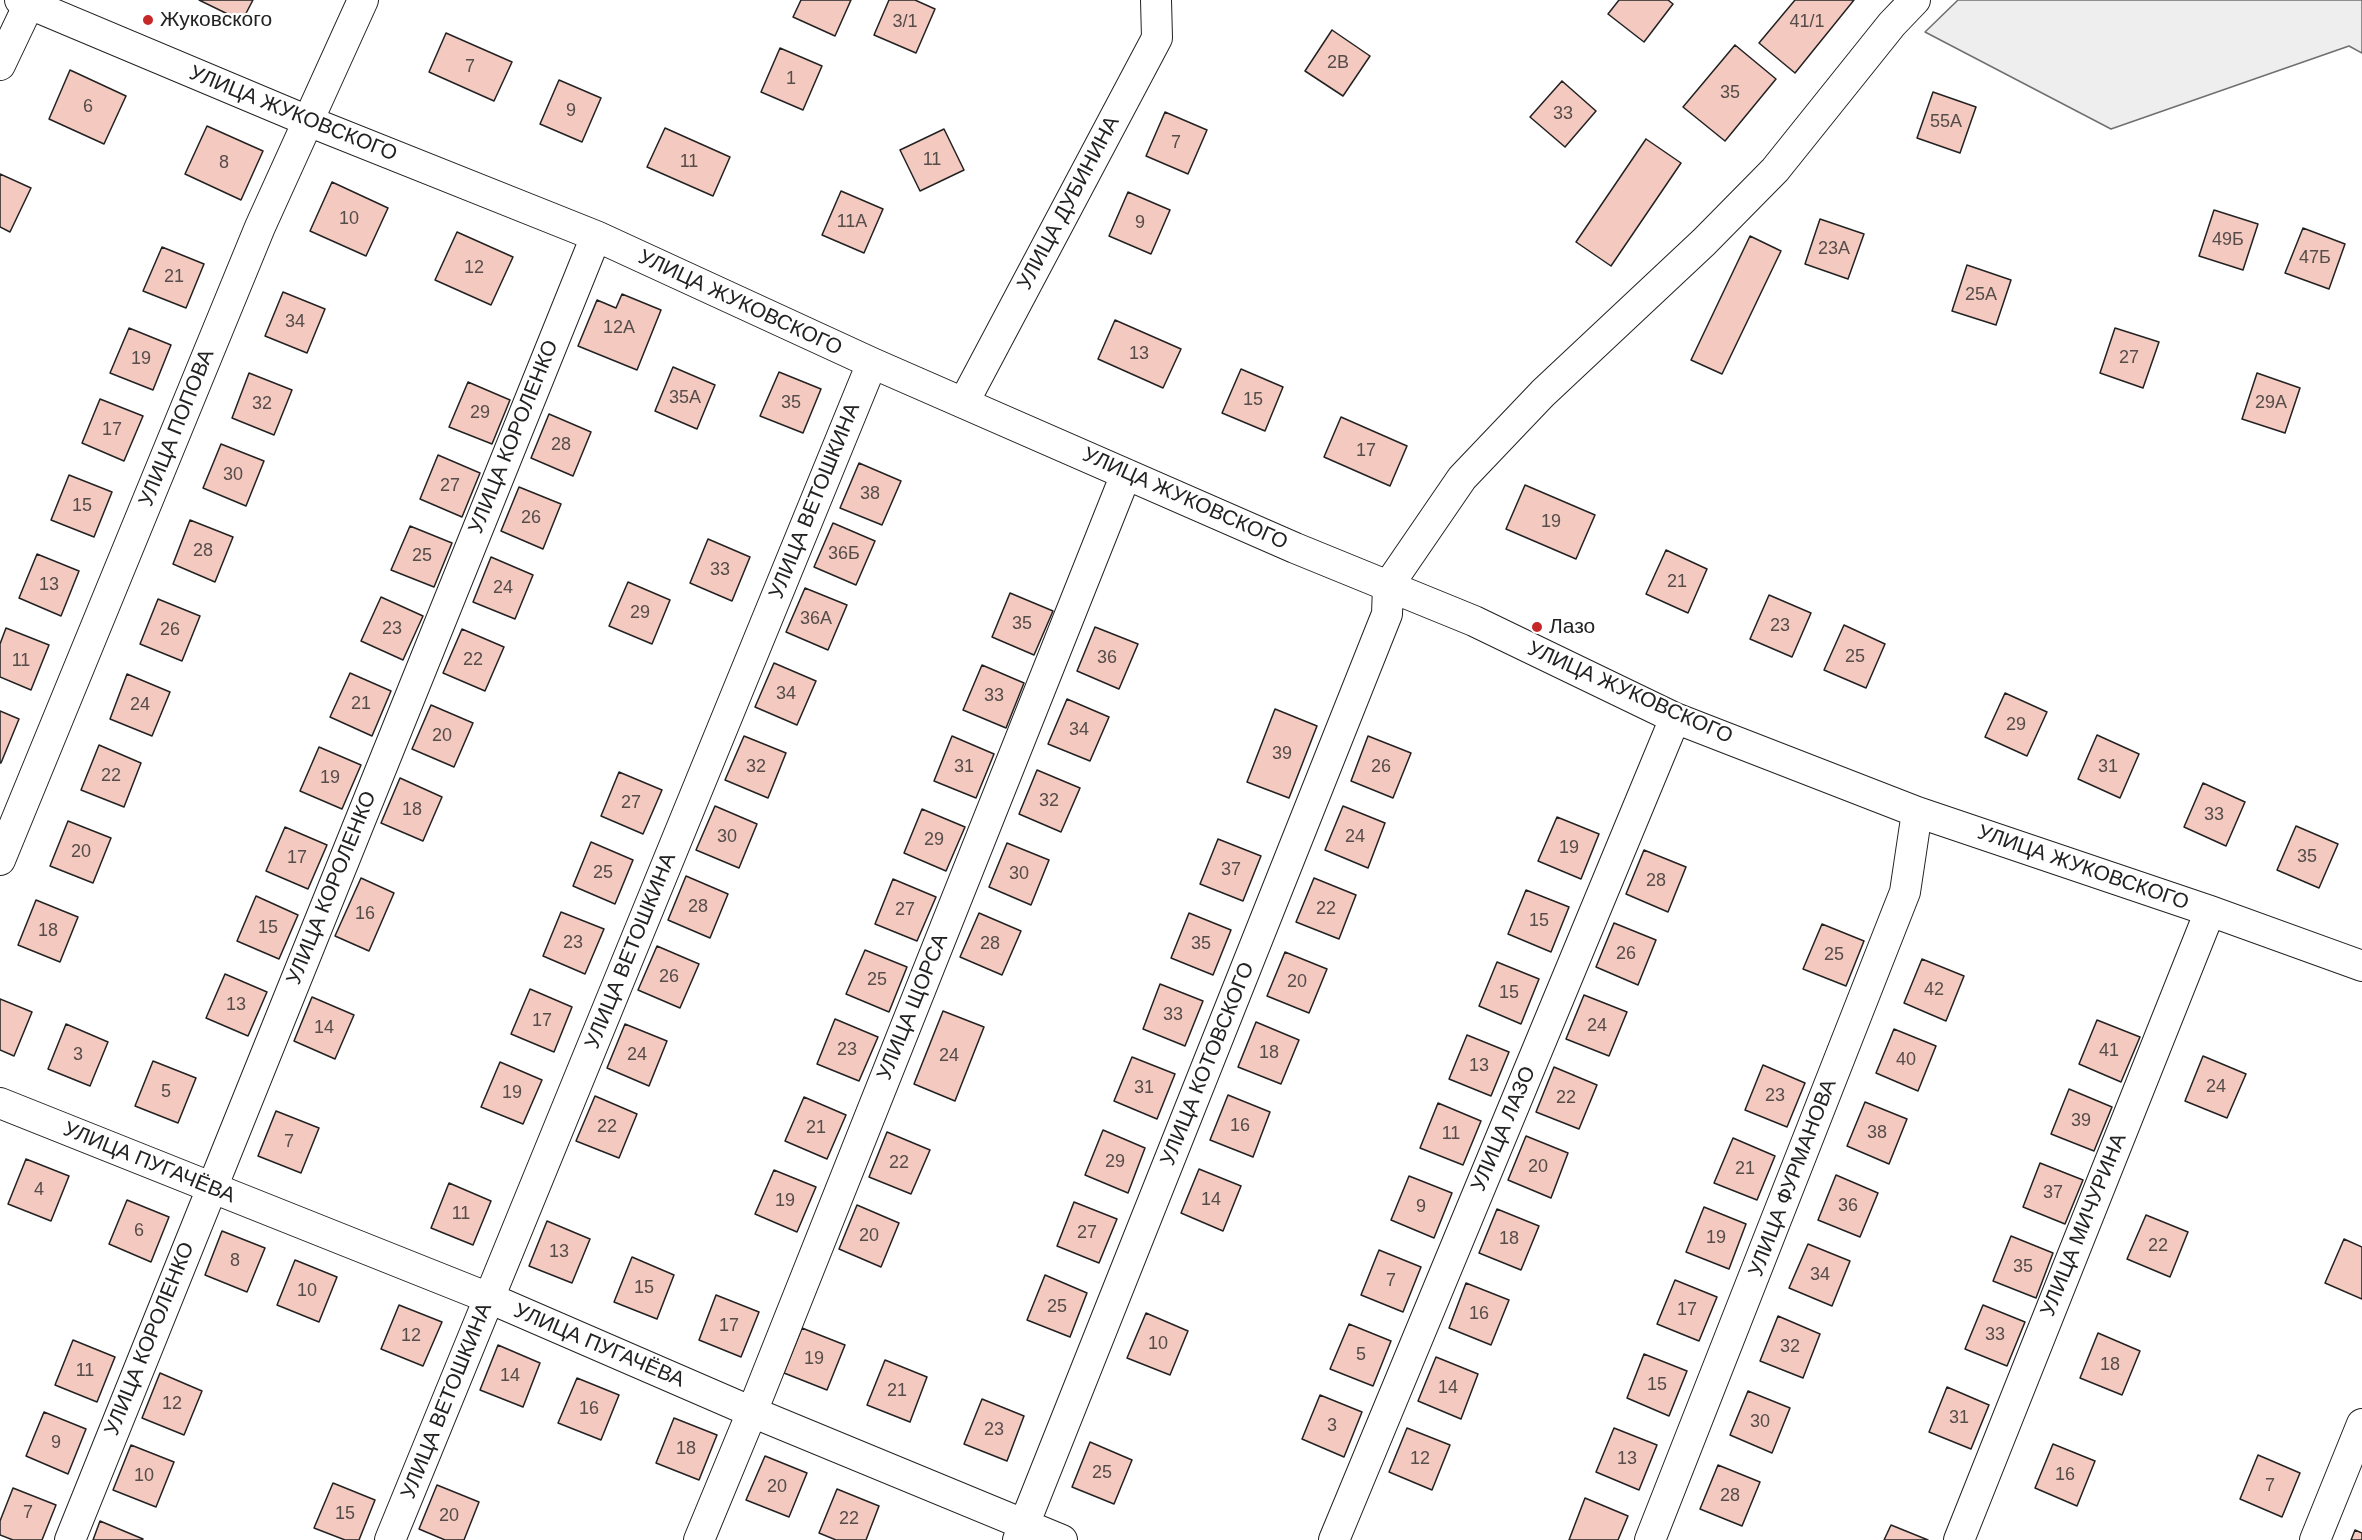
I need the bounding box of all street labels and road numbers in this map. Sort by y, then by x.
street label: УЛИЦА ЖУКОВСКОГО [185,61,401,167]
street label: УЛИЦА ДУБИНИНА [1013,112,1125,294]
street label: УЛИЦА ЖУКОВСКОГО [634,245,846,361]
street label: УЛИЦА КОРОЛЕНКО [464,337,564,537]
street label: УЛИЦА ПОПОВА [134,346,220,510]
street label: УЛИЦА ВЕТОШКИНА [764,399,866,603]
street label: УЛИЦА ЖУКОВСКОГО [1079,442,1291,556]
street label: УЛИЦА ЖУКОВСКОГО [1524,636,1736,750]
street label: УЛИЦА КОРОЛЕНКО [282,788,382,988]
street label: УЛИЦА ЖУКОВСКОГО [1974,820,2192,916]
street label: УЛИЦА ВЕТОШКИНА [580,849,682,1053]
street label: УЛИЦА ЩОРСА [872,930,954,1084]
street label: УЛИЦА КОТОВСКОГО [1156,959,1260,1169]
street label: УЛИЦА ЛАЗО [1466,1063,1542,1195]
street label: УЛИЦА ФУРМАНОВА [1744,1076,1842,1280]
street label: УЛИЦА ПУГАЧЁВА [59,1117,239,1209]
street label: УЛИЦА МИЧУРИНА [2036,1130,2132,1320]
street label: УЛИЦА КОРОЛЕНКО [100,1239,200,1439]
street label: УЛИЦА ВЕТОШКИНА [396,1299,498,1503]
street label: УЛИЦА ПУГАЧЁВА [510,1299,688,1393]

